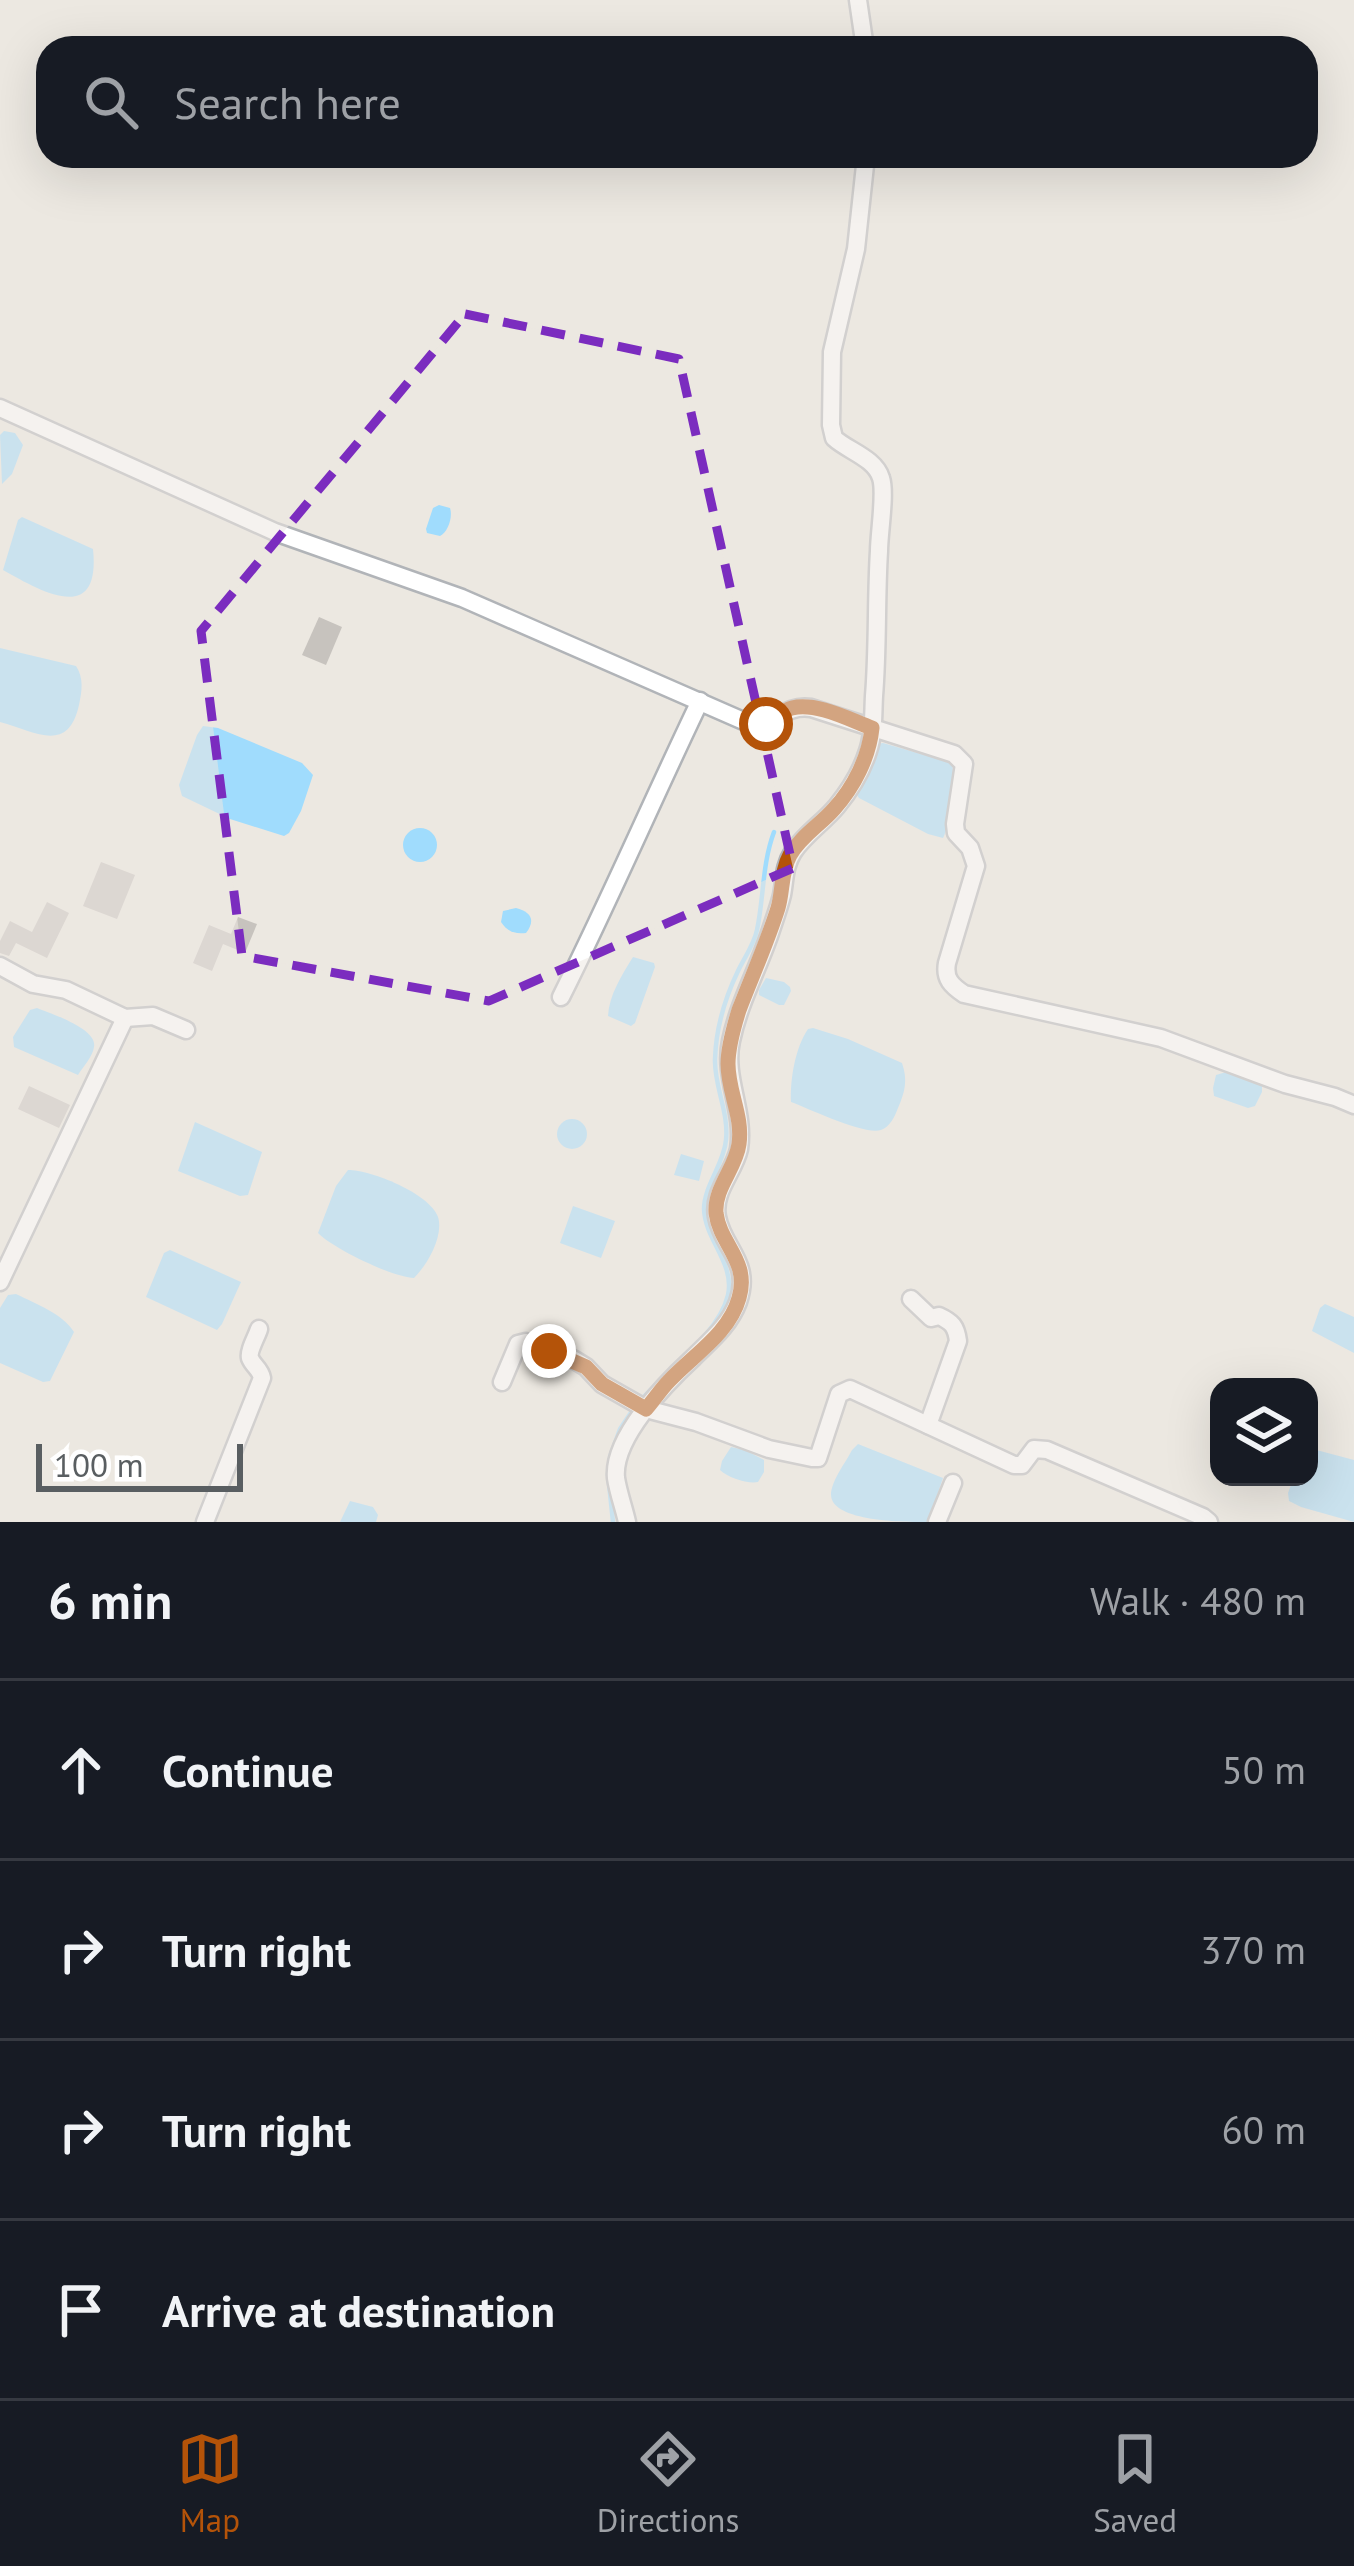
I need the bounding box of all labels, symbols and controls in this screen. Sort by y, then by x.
search box [36,36,1318,168]
icon: search [78,69,144,135]
text: Search here [174,73,401,131]
route start [739,697,793,751]
route end [522,1324,576,1378]
map controls [1210,1378,1318,1486]
button: layers [1210,1378,1318,1486]
scale bar [36,1438,243,1491]
text: 100 m [54,1443,144,1486]
text: 6 min [48,1567,172,1633]
text: Walk · 480 m [1090,1575,1306,1626]
icon: ahead [48,1737,114,1803]
text: Continue [162,1741,334,1799]
text: 50 m [1221,1744,1306,1795]
icon: right [48,1917,114,1983]
text: Turn right [162,1921,351,1979]
text: 370 m [1200,1924,1306,1975]
icon: right [48,2097,114,2163]
text: Turn right [162,2101,351,2159]
text: 60 m [1221,2104,1306,2155]
icon: arrive [48,2277,114,2343]
text: Arrive at destination [162,2281,555,2339]
tab: Map [177,2426,243,2541]
tab: Directions [597,2426,739,2541]
tab: Saved [1093,2426,1177,2541]

